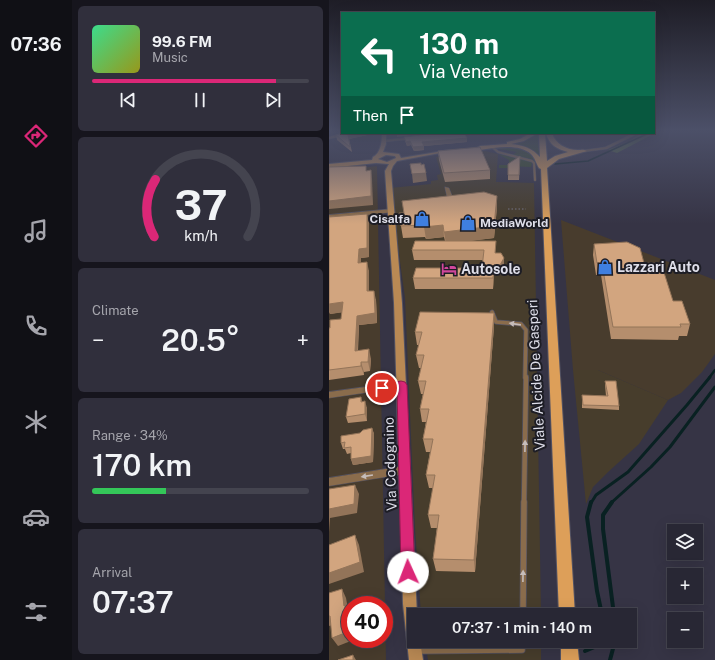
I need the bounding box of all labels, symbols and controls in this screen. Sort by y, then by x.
text: 130 m [419,27,499,60]
icon: left [353,28,405,80]
text: 99.6 FM [152,33,212,50]
text: 07:36 [10,34,62,55]
text: Music [152,50,188,65]
text: Via Veneto [419,61,508,82]
icon: previous [117,89,139,111]
icon: pause [189,89,211,111]
icon: next [262,89,284,111]
icon: arrive [396,104,418,126]
text: Then [353,107,388,124]
icon: directions [22,122,50,150]
text: 37 [174,180,227,229]
shop icon: Cisalfa [413,210,431,228]
place label: Cisalfa [370,212,410,226]
shop icon: MediaWorld [459,214,477,232]
place label: MediaWorld [480,216,548,230]
icon: music [22,217,50,245]
text: km/h [184,227,217,244]
shop icon: Lazzari Auto [596,258,614,276]
place label: Lazzari Auto [617,259,700,275]
hotel icon: Autosole [440,260,458,278]
place label: Autosole [461,261,521,277]
street label: Viale Alcide De Gasperi [524,299,548,451]
text: Climate [92,303,139,318]
icon: phone [22,312,50,340]
one-way arrow [509,321,521,327]
text: 20.5° [161,322,240,358]
text: − [92,327,104,353]
text: + [297,327,309,353]
pin [365,371,399,405]
icon: arrive [371,377,393,399]
icon: climate [22,408,50,436]
street label: Via Codognino [380,417,400,511]
text: Range · 34% [92,428,168,443]
one-way arrow [522,439,528,452]
text: 170 km [92,447,192,483]
one-way arrow [361,473,373,479]
icon: car [22,503,50,531]
map controls [667,524,703,648]
button: layers [667,524,703,560]
position arrow [387,551,429,593]
text: Arrival [92,565,132,580]
button: + [667,568,703,604]
one-way arrow [520,569,526,582]
text: 07:37 [92,584,174,620]
speed limit sign: 40 [341,596,393,648]
icon: filters [22,598,50,626]
button: − [667,612,703,648]
text: 07:37 · 1 min · 140 m [452,619,592,636]

